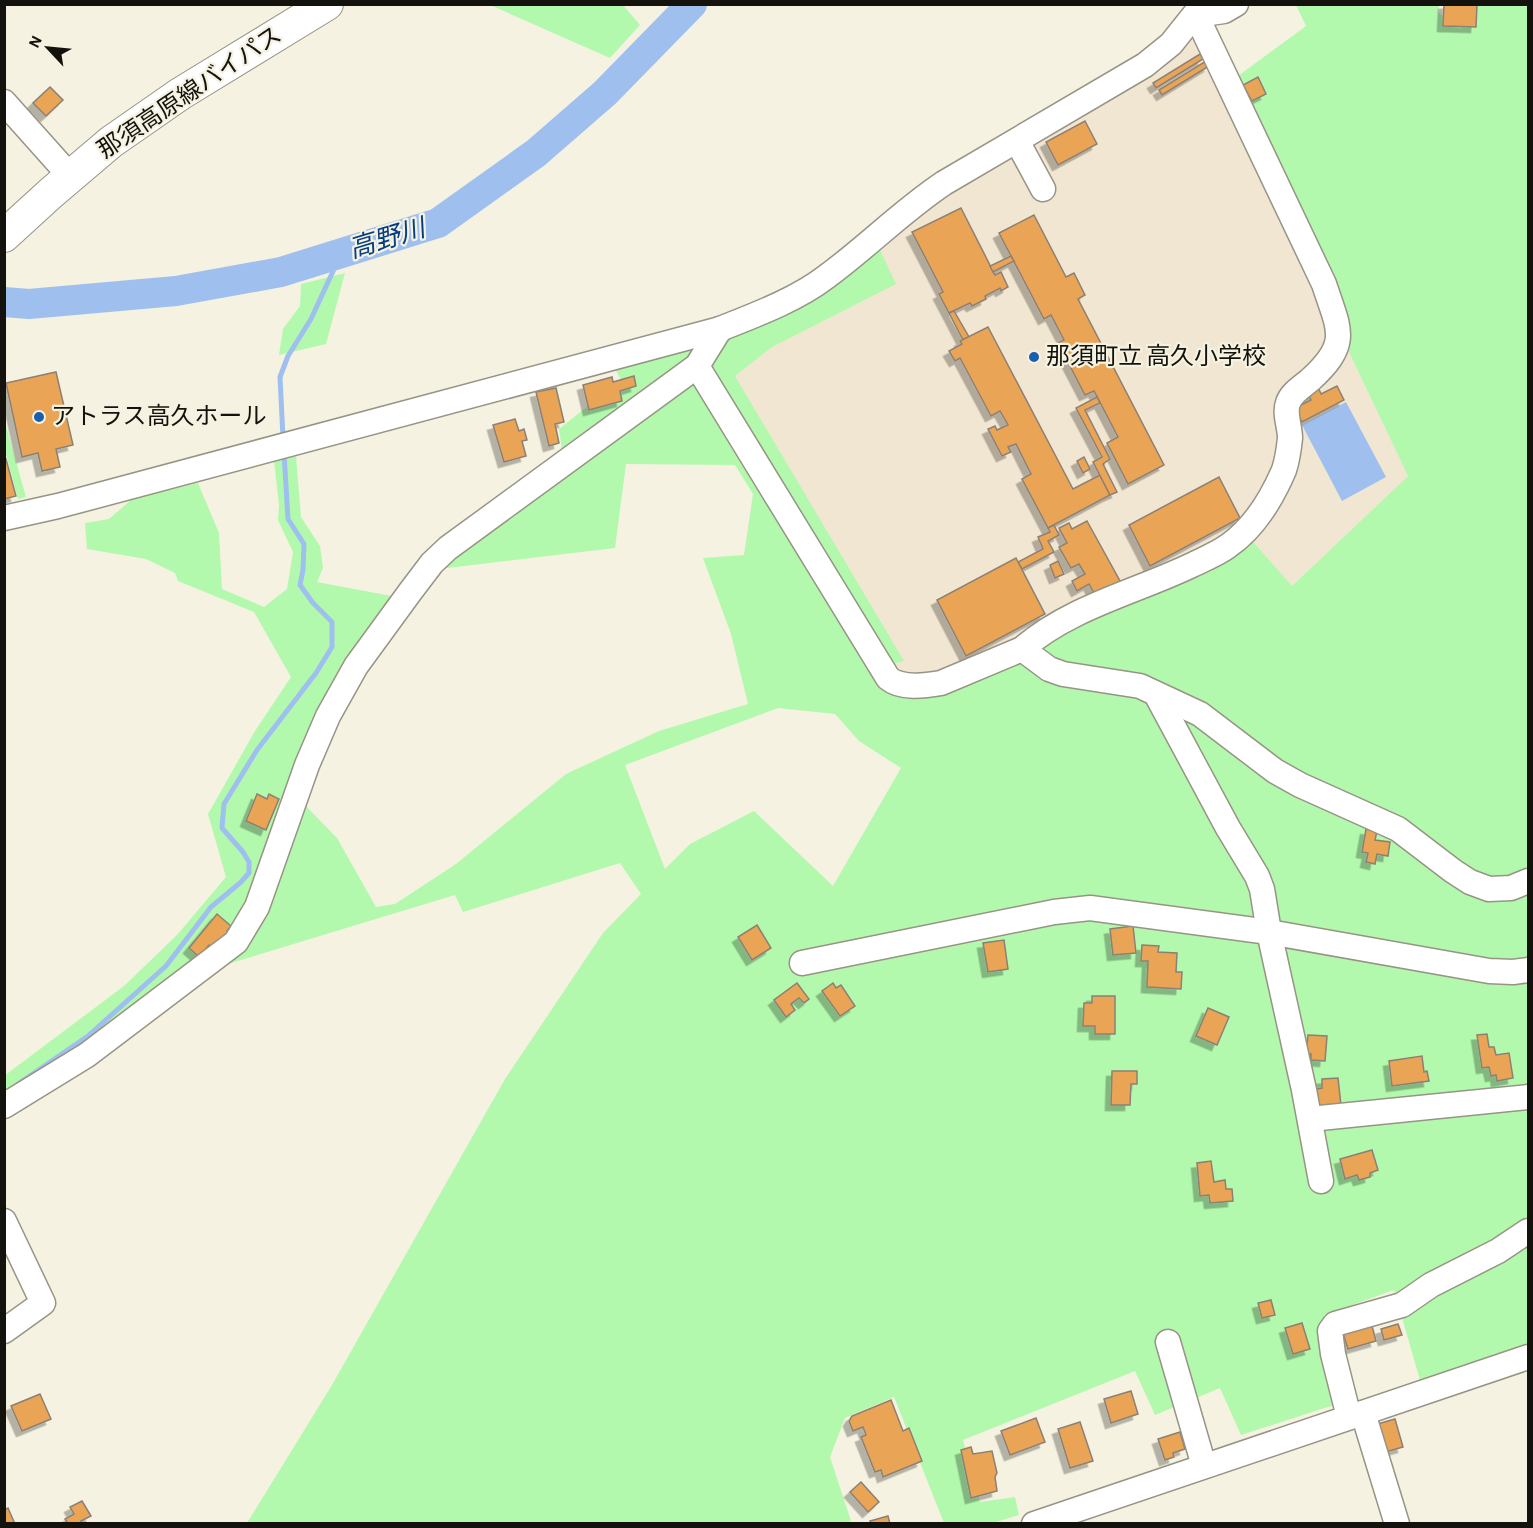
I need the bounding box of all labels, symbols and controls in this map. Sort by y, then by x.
north arrow [18,18,78,78]
street label: 那須高原線バイパス [93,21,286,163]
text: N [26,33,45,50]
water label: 高野川 [346,213,431,263]
place label: 那須町立 高久小学校 [1046,343,1266,369]
marker: 那須町立 高久小学校 [1027,350,1041,364]
place label: アトラス高久ホール [51,403,267,429]
marker: アトラス高久ホール [32,410,46,424]

